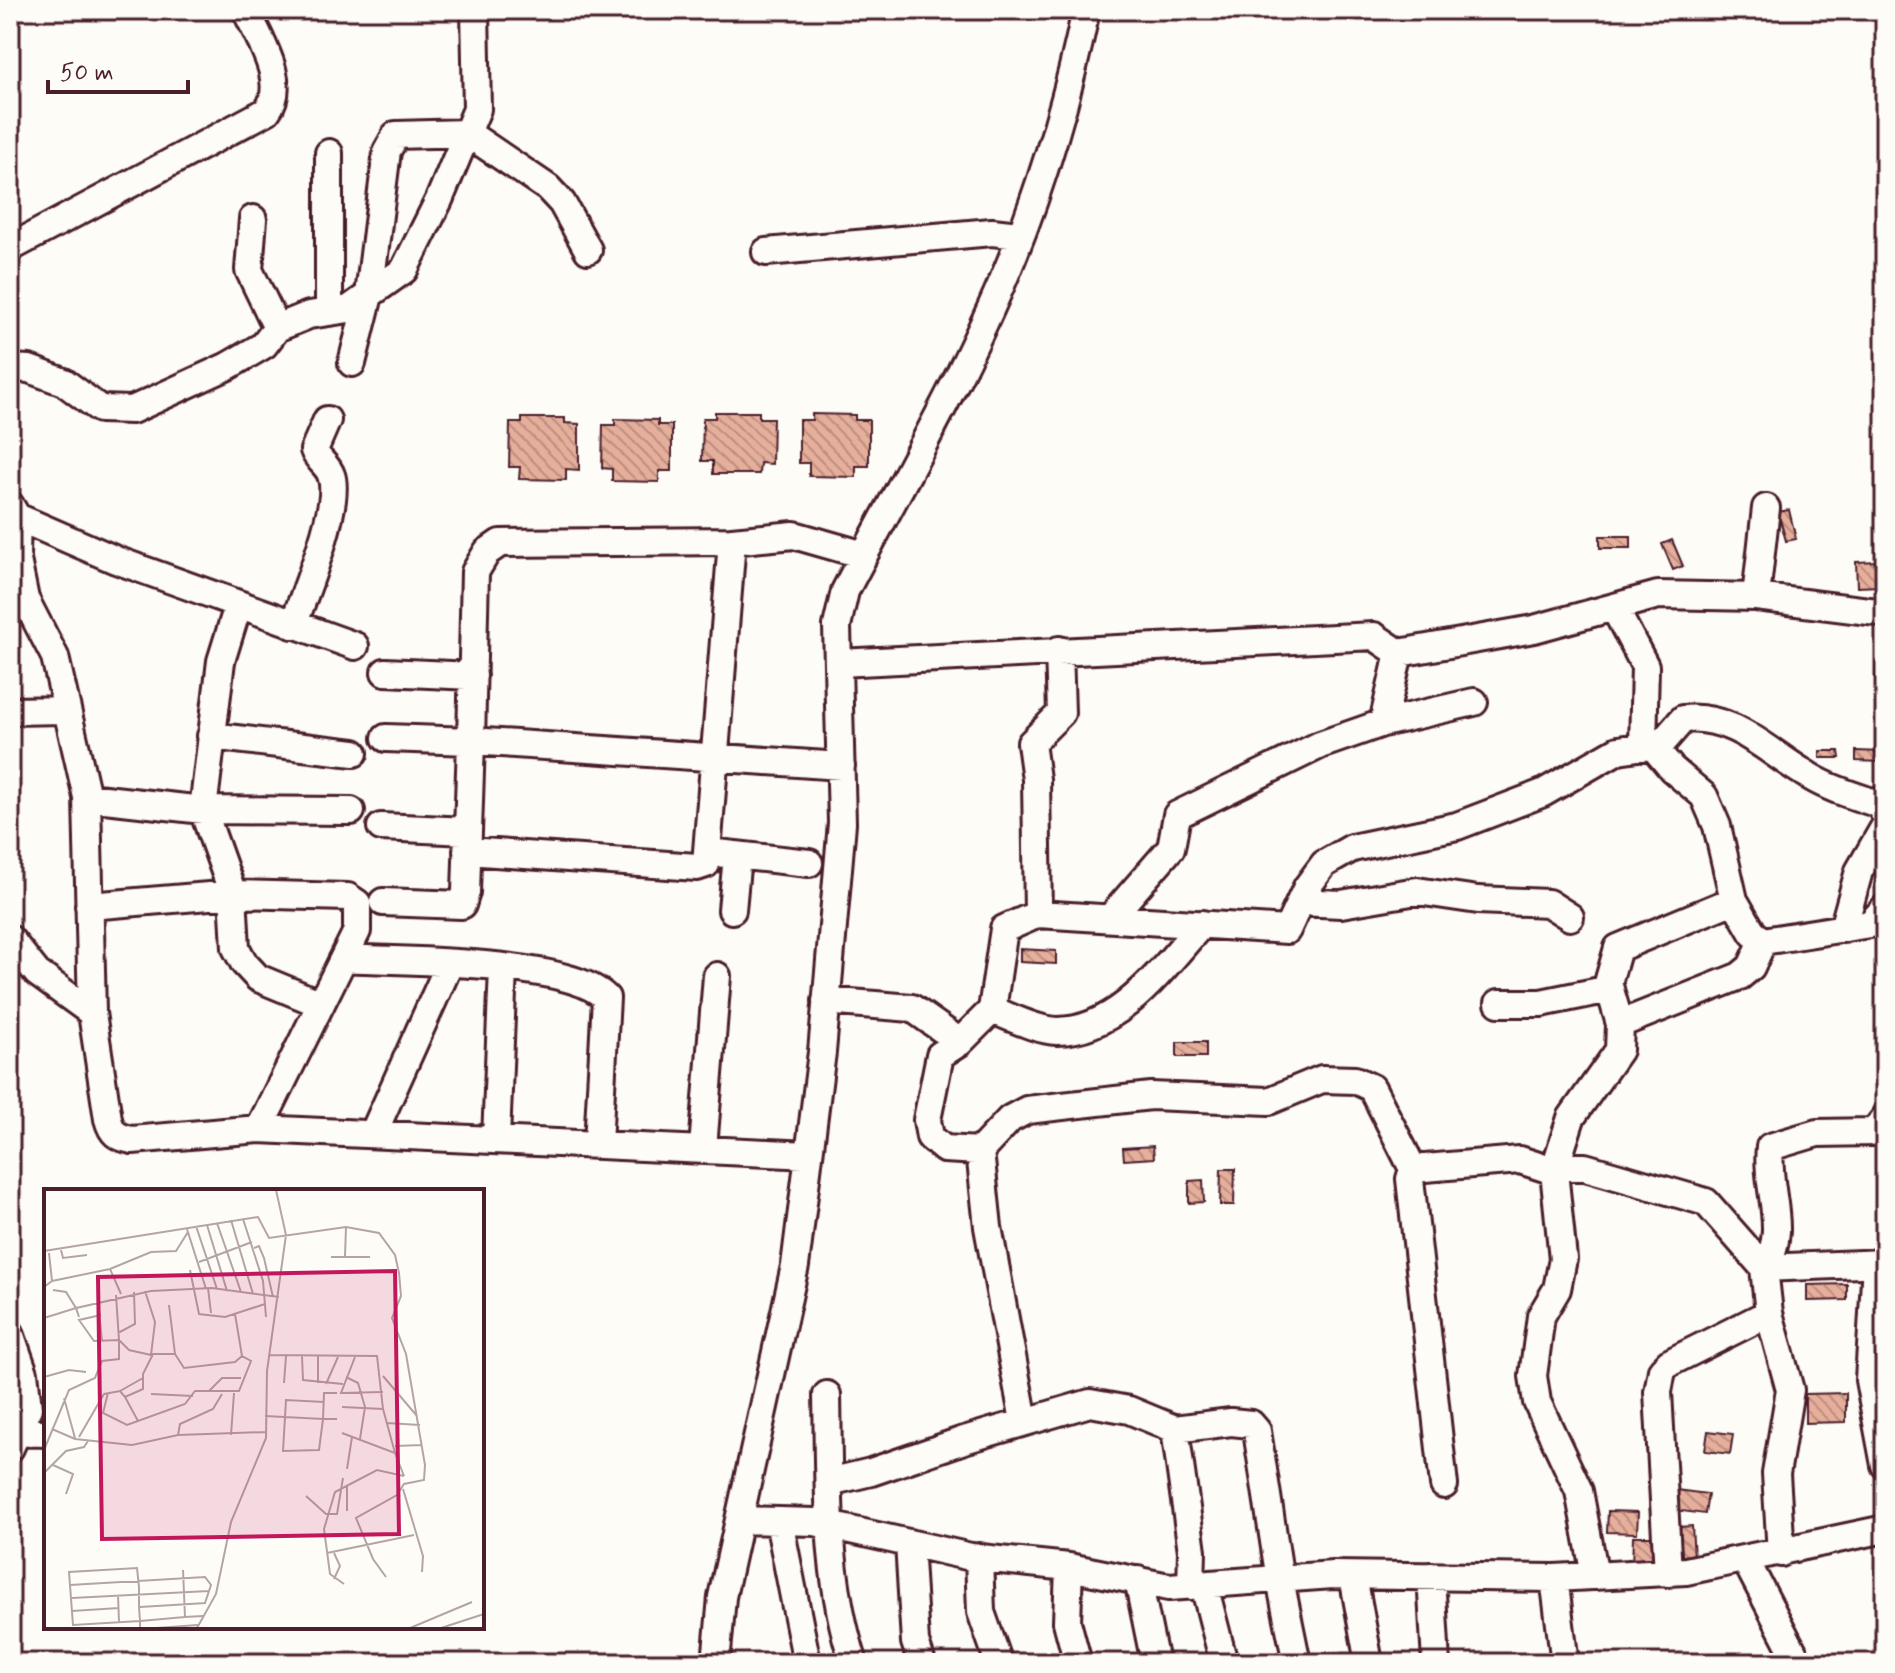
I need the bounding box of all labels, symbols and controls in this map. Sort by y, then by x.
scale bar [48,44,188,94]
text: 50 m [60,58,114,89]
inset map [44,1189,484,1629]

